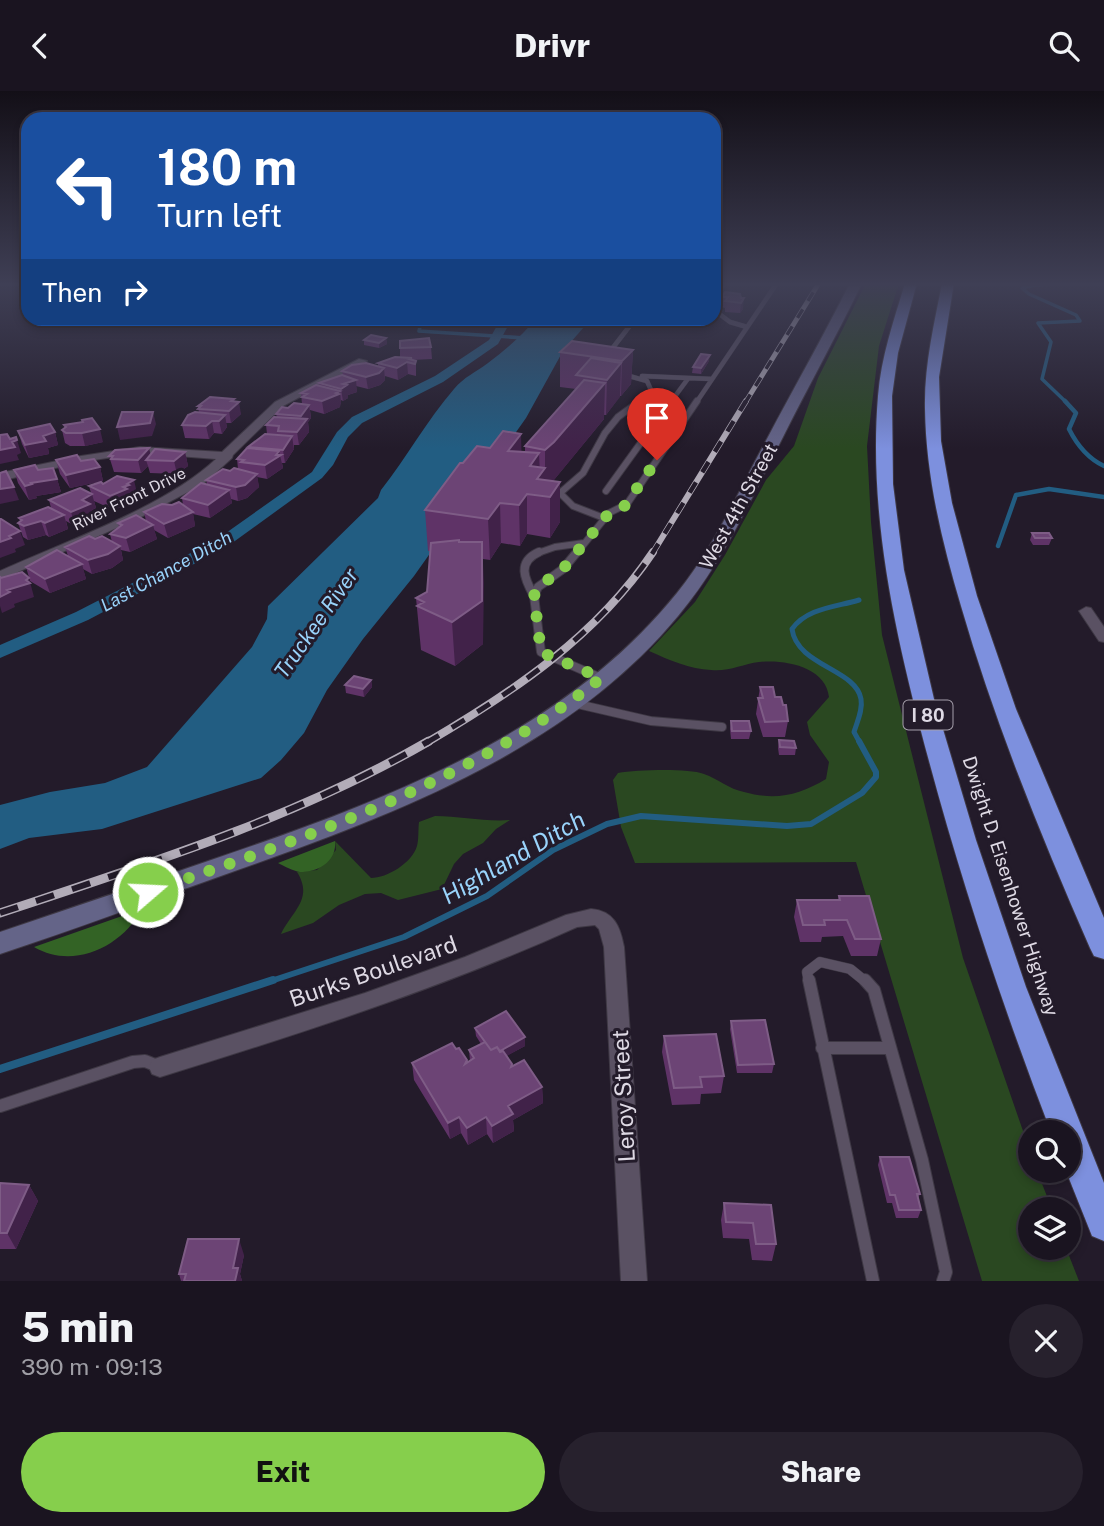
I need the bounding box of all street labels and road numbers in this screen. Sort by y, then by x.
street label: West 4th Street [694,440,782,572]
street label: River Front Drive [69,463,189,535]
road number: I 80 [904,701,953,729]
street label: Dwight D. Eisenhower Highway [959,753,1063,1019]
street label: Burks Boulevard [286,930,460,1012]
street label: Leroy Street [606,1029,640,1163]

